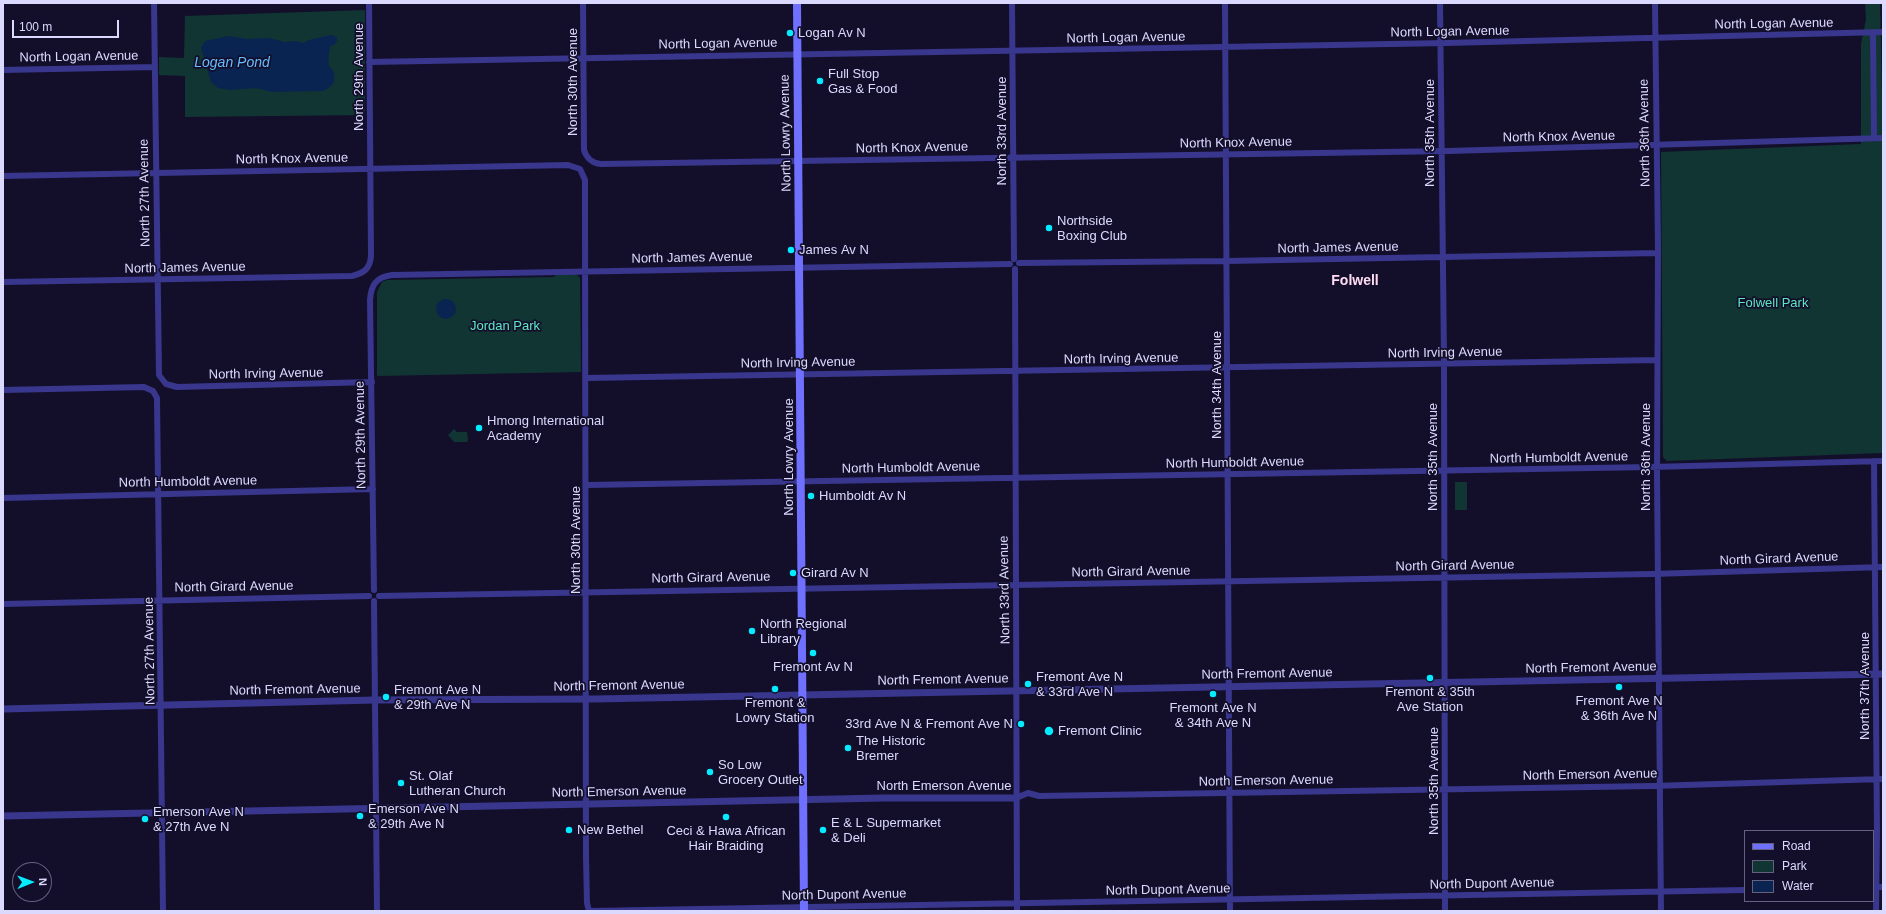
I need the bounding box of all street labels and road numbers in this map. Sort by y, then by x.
street label: North Logan Avenue [1714,15,1834,33]
street label: North 29th Avenue [351,23,367,131]
street label: North Logan Avenue [1390,23,1510,41]
street label: North 30th Avenue [565,28,581,136]
street label: North Logan Avenue [1066,29,1186,47]
street label: North Logan Avenue [658,35,778,53]
street label: North Logan Avenue [19,48,139,66]
street label: North Lowry Avenue [777,74,795,192]
street label: North 33rd Avenue [994,77,1010,185]
street label: North 35th Avenue [1422,79,1438,187]
street label: North 36th Avenue [1636,79,1654,187]
street label: North Knox Avenue [1503,128,1615,146]
street label: North Knox Avenue [1180,134,1292,152]
street label: North 27th Avenue [136,139,154,247]
street label: North Knox Avenue [856,139,968,157]
street label: North Knox Avenue [236,150,348,168]
street label: North James Avenue [1277,239,1399,257]
street label: North James Avenue [631,249,753,267]
street label: North James Avenue [124,259,246,277]
street label: North 34th Avenue [1209,331,1225,439]
street label: North Irving Avenue [1388,344,1502,362]
street label: North Irving Avenue [1064,350,1178,368]
street label: North Irving Avenue [741,354,855,372]
street label: North Irving Avenue [209,365,323,383]
street label: North 29th Avenue [352,381,370,489]
street label: North Lowry Avenue [781,398,797,516]
street label: North 35th Avenue [1425,403,1441,511]
street label: North 36th Avenue [1638,403,1654,511]
street label: North Humboldt Avenue [1490,449,1628,467]
street label: North Humboldt Avenue [1166,454,1304,472]
street label: North Humboldt Avenue [842,459,980,477]
street label: North Humboldt Avenue [119,473,257,491]
street label: North 30th Avenue [568,486,584,594]
street label: North 33rd Avenue [996,535,1014,645]
street label: North Girard Avenue [1719,549,1839,569]
street label: North Girard Avenue [1395,557,1515,575]
street label: North Girard Avenue [1071,563,1191,581]
street label: North Girard Avenue [651,569,771,587]
street label: North Girard Avenue [174,578,294,596]
street label: North 27th Avenue [141,597,159,705]
street label: North 37th Avenue [1857,632,1873,740]
street label: North Fremont Avenue [1525,659,1657,677]
street label: North Fremont Avenue [1201,665,1333,683]
street label: North Fremont Avenue [877,671,1009,689]
street label: North Fremont Avenue [553,677,685,695]
street label: North Fremont Avenue [229,681,361,699]
street label: North 35th Avenue [1426,727,1442,835]
street label: North Emerson Avenue [1522,766,1658,784]
street label: North Emerson Avenue [1198,772,1334,790]
street label: North Emerson Avenue [877,778,1011,794]
street label: North Emerson Avenue [551,783,687,801]
street label: North Dupont Avenue [1429,875,1555,893]
street label: North Dupont Avenue [1105,881,1231,899]
street label: North Dupont Avenue [781,886,907,904]

